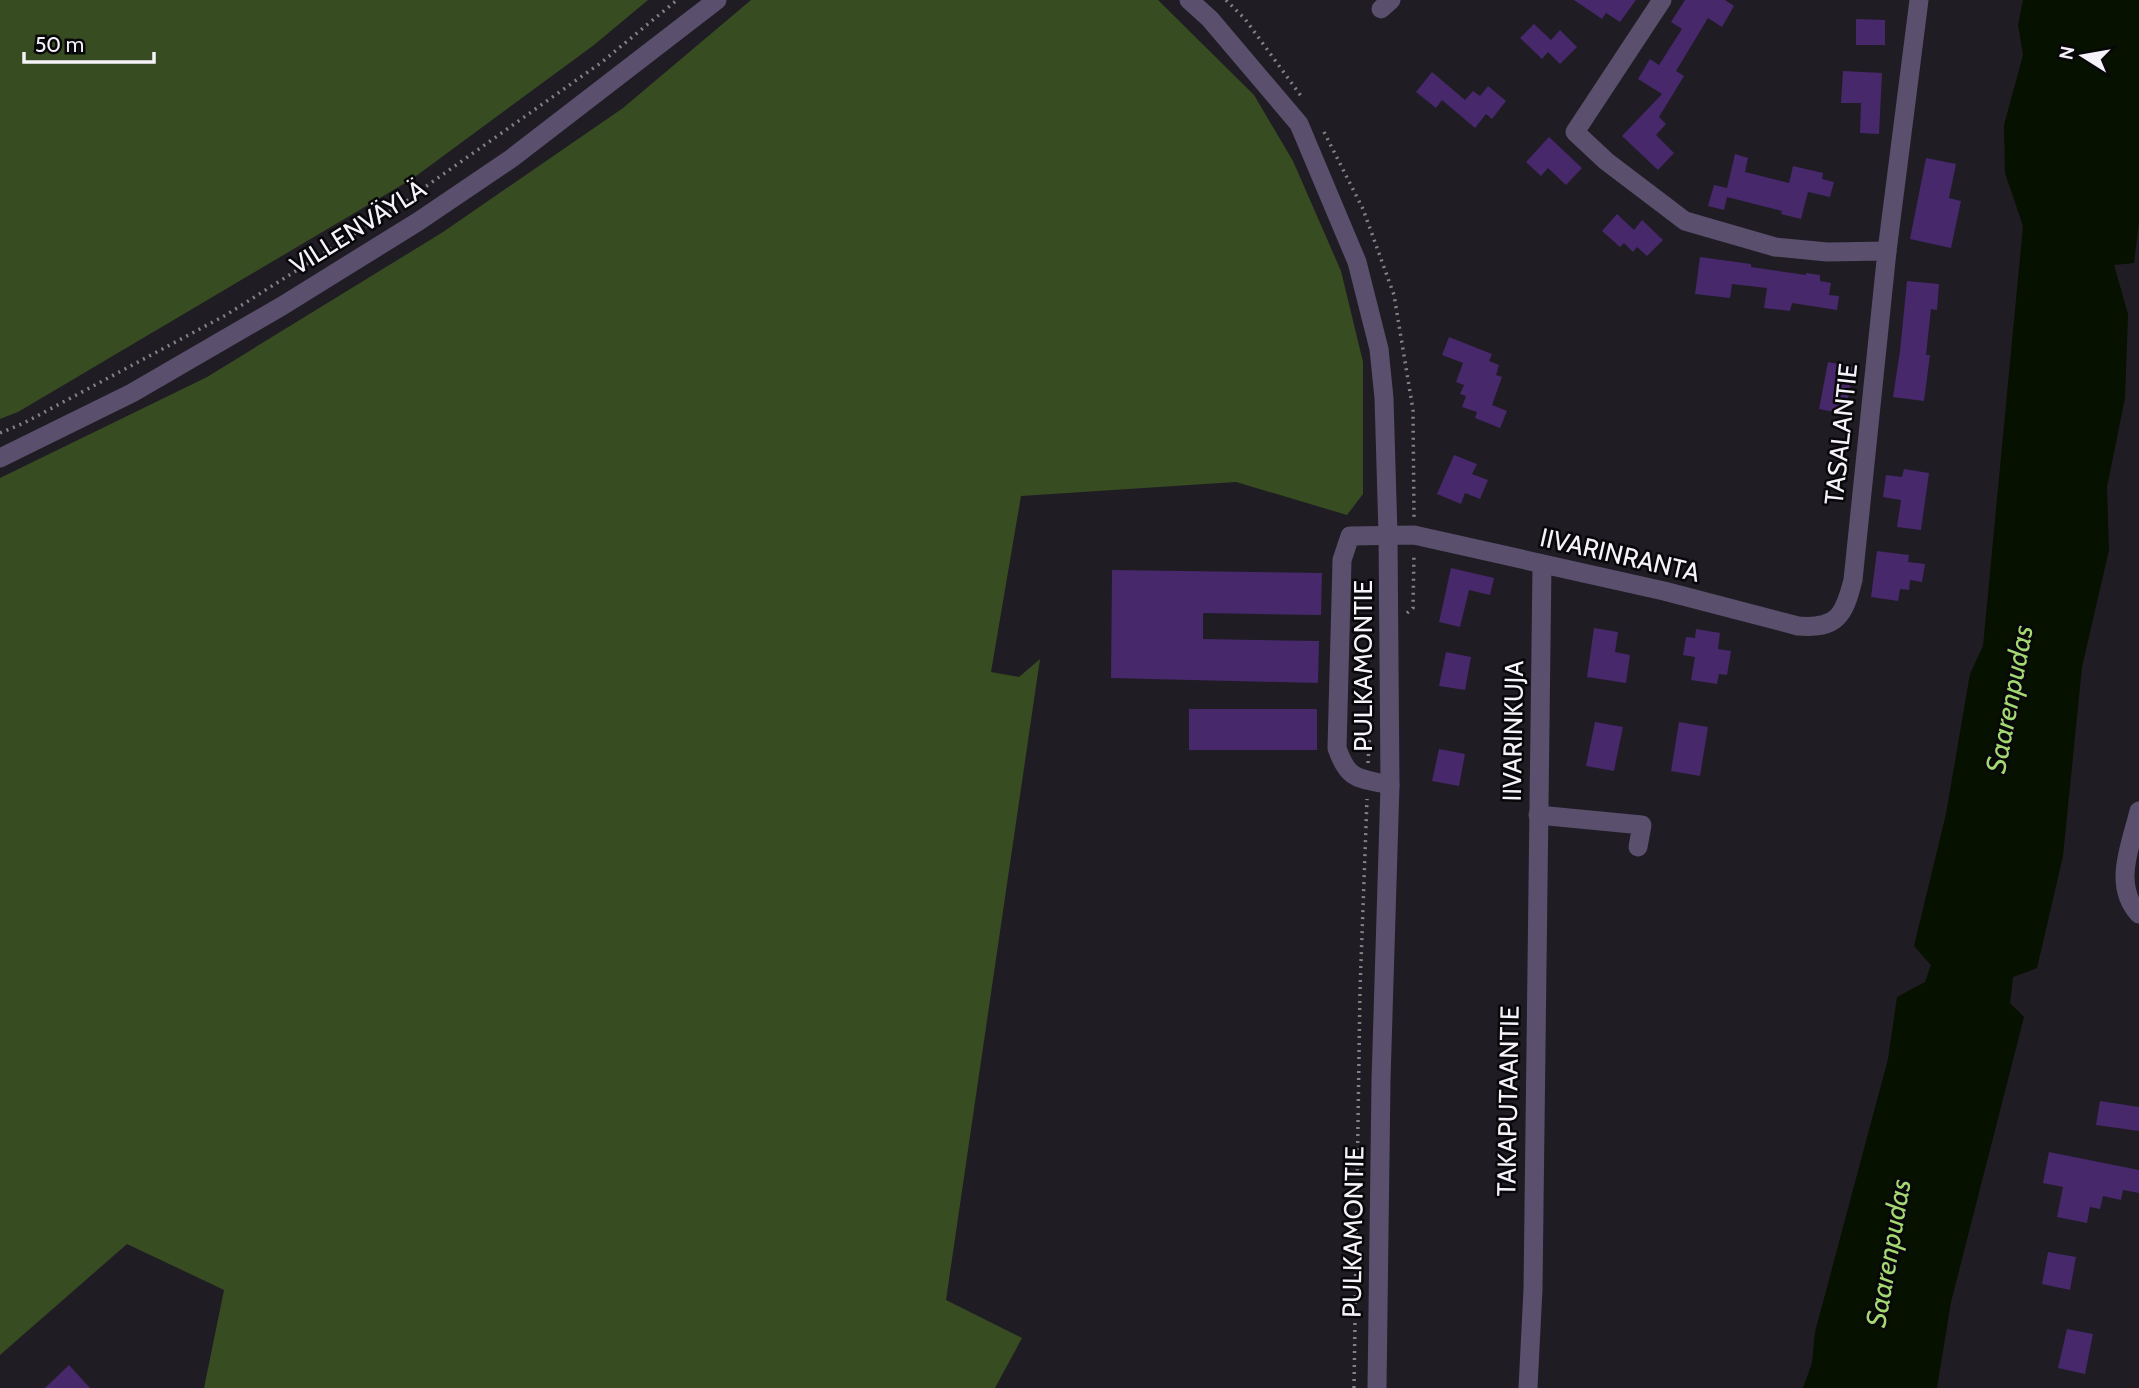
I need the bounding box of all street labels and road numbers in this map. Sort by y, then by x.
street label: VILLENVÄYLÄ [284,173,432,281]
street label: TASALANTIE [1818,362,1864,506]
street label: IIVARINRANTA [1537,521,1703,589]
street label: PULKAMONTIE [1347,580,1379,752]
street label: IIVARINKUJA [1496,660,1530,802]
street label: TAKAPUTAANTIE [1490,1005,1526,1197]
street label: PULKAMONTIE [1336,1146,1370,1318]

